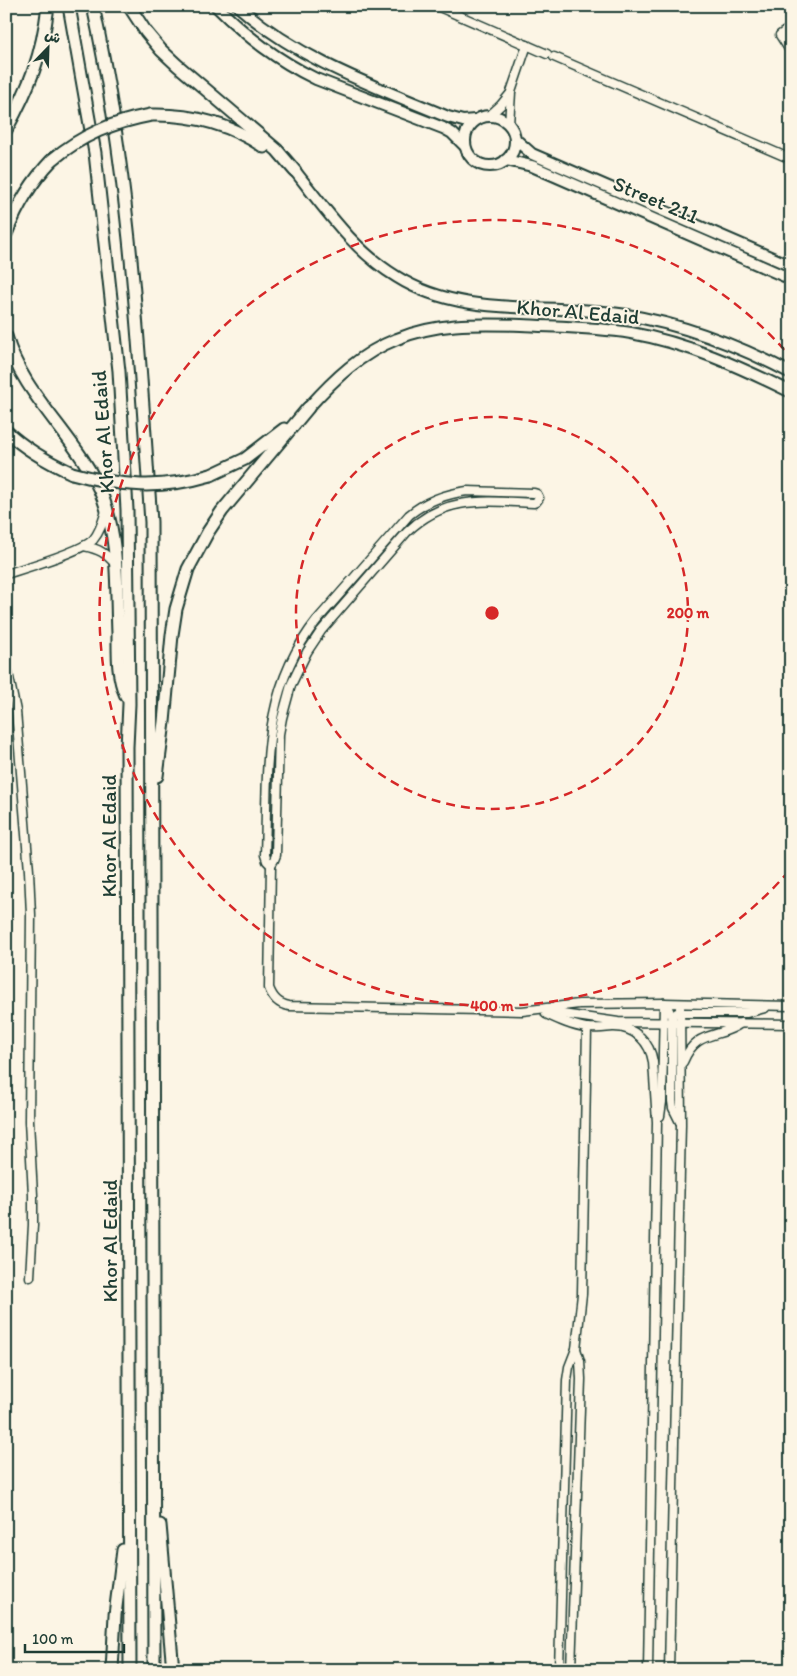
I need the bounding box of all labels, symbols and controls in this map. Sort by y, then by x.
north arrow [22,22,72,72]
text: ش [42,26,63,47]
street label: Street 211 [610,170,703,229]
street label: Khor Al Edaid [516,294,640,329]
street label: Khor Al Edaid [86,370,119,494]
centre of rings [483,604,501,622]
text: 200 m [667,604,710,622]
street label: Khor Al Edaid [96,774,121,898]
text: 400 m [470,997,514,1015]
street label: Khor Al Edaid [97,1179,122,1303]
scale bar [25,1621,124,1653]
text: 100 m [32,1630,74,1648]

